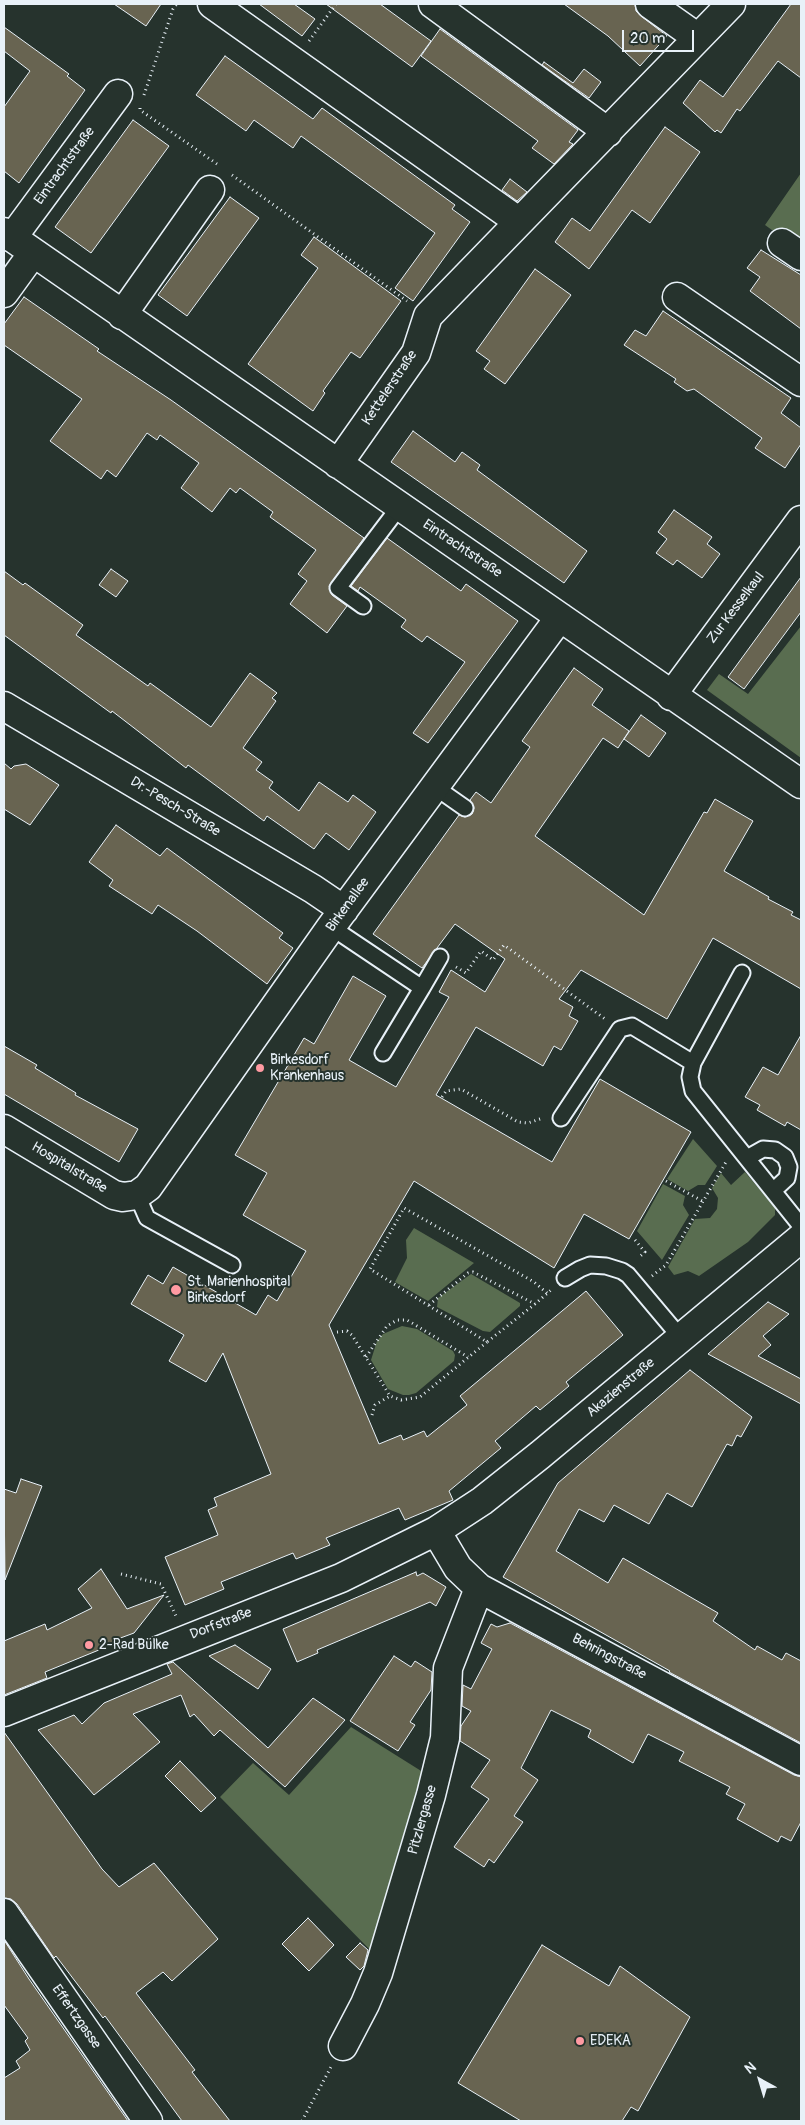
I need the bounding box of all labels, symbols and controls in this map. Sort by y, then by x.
scale bar [625,20,698,52]
text: 20 m [630,29,665,48]
street label: Eintrachtstraße [31,124,99,208]
street label: Kettelerstraße [359,347,421,429]
street label: Eintrachtstraße [419,516,505,582]
street label: Zur Kesselkaul [704,569,768,647]
street label: Dr.-Pesch-Straße [127,774,223,840]
street label: Birkenallee [323,875,373,935]
place label: Birkesdorf Krankenhaus [270,1052,344,1084]
marker: Birkesdorf Krankenhaus [254,1062,266,1074]
street label: Hospitalstraße [28,1139,110,1197]
place label: St. Marienhospital Birkesdorf [187,1274,290,1306]
marker: St. Marienhospital Birkesdorf [169,1283,183,1297]
street label: Akazienstraße [584,1355,658,1421]
street label: Dorfstraße [188,1605,254,1643]
street label: Behringstraße [569,1630,649,1684]
place label: 2-Rad Bülke [99,1637,169,1653]
marker: 2-Rad Bülke [83,1639,95,1651]
street label: Pitzlergasse [405,1783,441,1857]
street label: Effertzgasse [48,1982,104,2052]
place label: EDEKA [590,2033,631,2049]
marker: EDEKA [574,2035,586,2047]
north arrow [735,2055,785,2105]
text: N [741,2058,759,2078]

